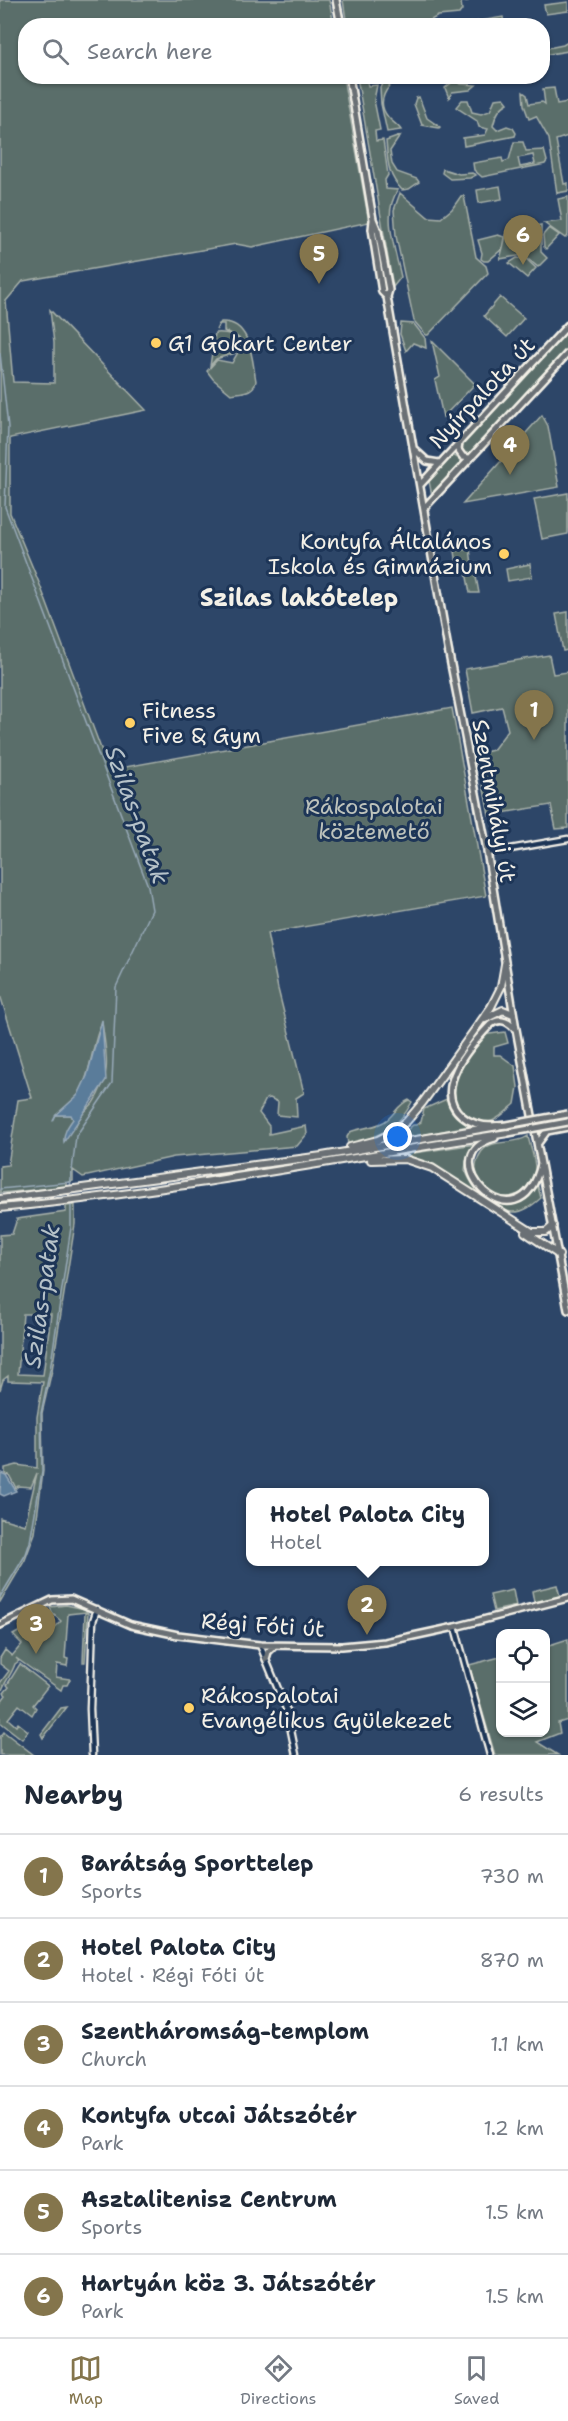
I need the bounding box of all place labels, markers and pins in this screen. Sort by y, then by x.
pin: 6 [504,216,542,265]
pin: 5 [300,234,338,284]
place label: G1 Gokart Center [168,329,352,358]
marker: G1 Gokart Center [149,336,163,350]
pin: 4 [490,426,530,475]
place label: Kontyfa Általános Iskola és Gimnázium [268,527,492,581]
marker: Kontyfa Általános Iskola és Gimnázium [497,547,511,561]
pin: 1 [514,690,554,740]
place label: Fitness Five & Gym [142,696,261,750]
marker: Fitness Five & Gym [123,716,137,730]
pin: 2 [348,1586,386,1635]
pin: 3 [16,1604,56,1654]
place label: Rákospalotai Evangélikus Gyülekezet [201,1681,452,1735]
marker: Rákospalotai Evangélikus Gyülekezet [182,1701,196,1715]

